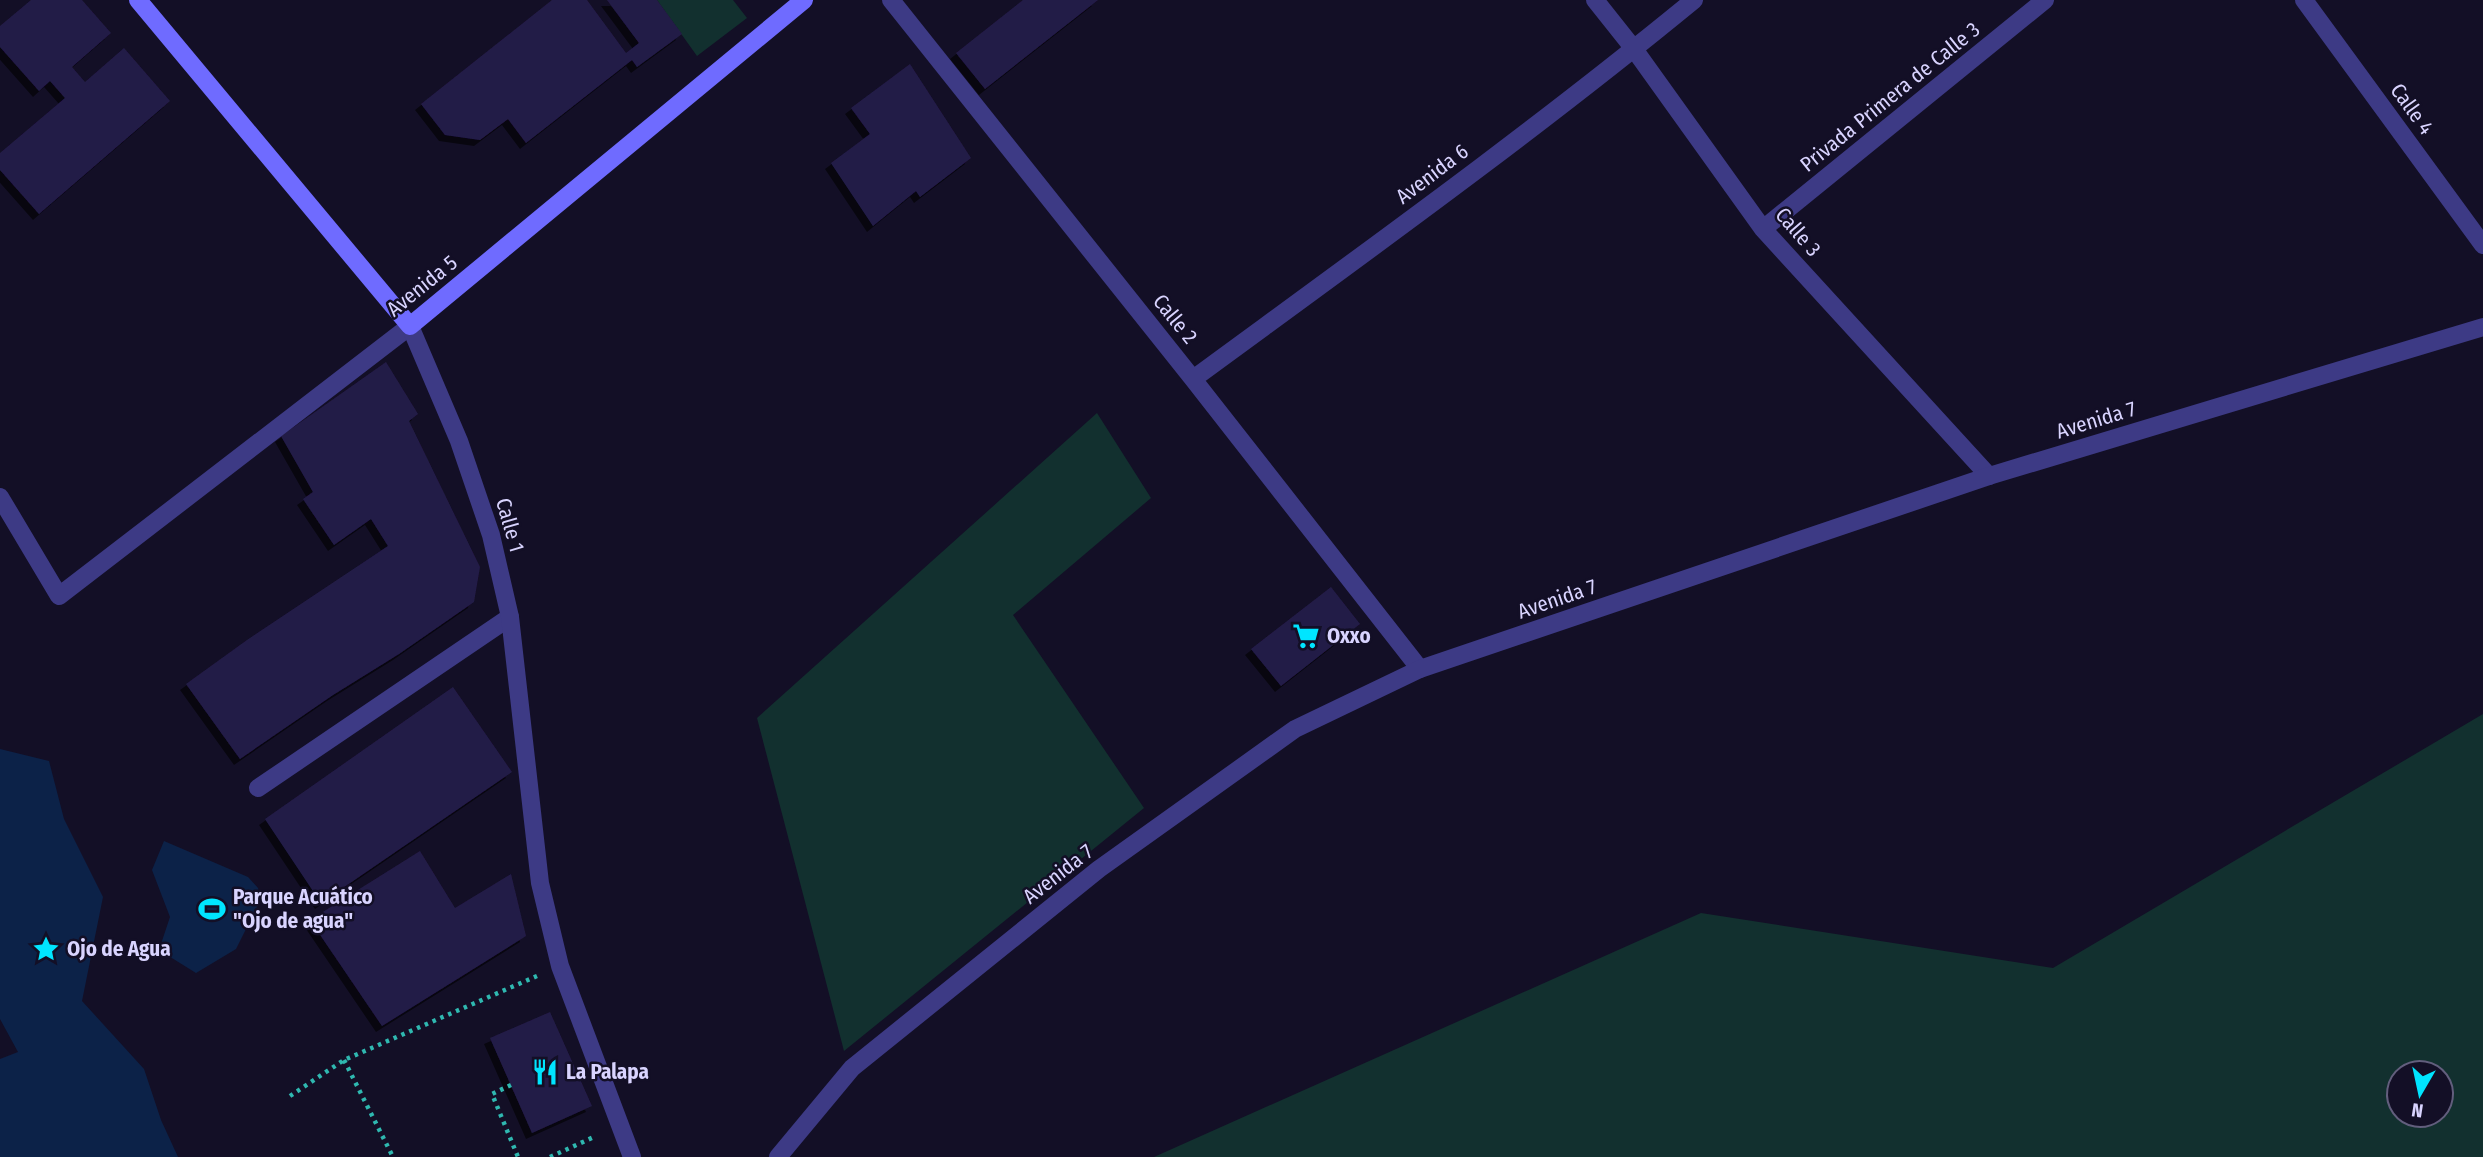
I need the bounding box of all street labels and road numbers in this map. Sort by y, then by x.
street label: Privada Primera de Calle 3 [1795,17,1985,177]
street label: Calle 4 [2385,78,2439,140]
street label: Avenida 6 [1391,138,1473,210]
street label: Calle 3 [1770,202,1826,262]
street label: Avenida 5 [382,250,462,322]
street label: Calle 2 [1147,289,1203,349]
street label: Avenida 7 [2053,396,2139,444]
street label: Calle 1 [490,495,530,555]
street label: Avenida 7 [1514,573,1600,625]
street label: Avenida 7 [1018,839,1098,909]

